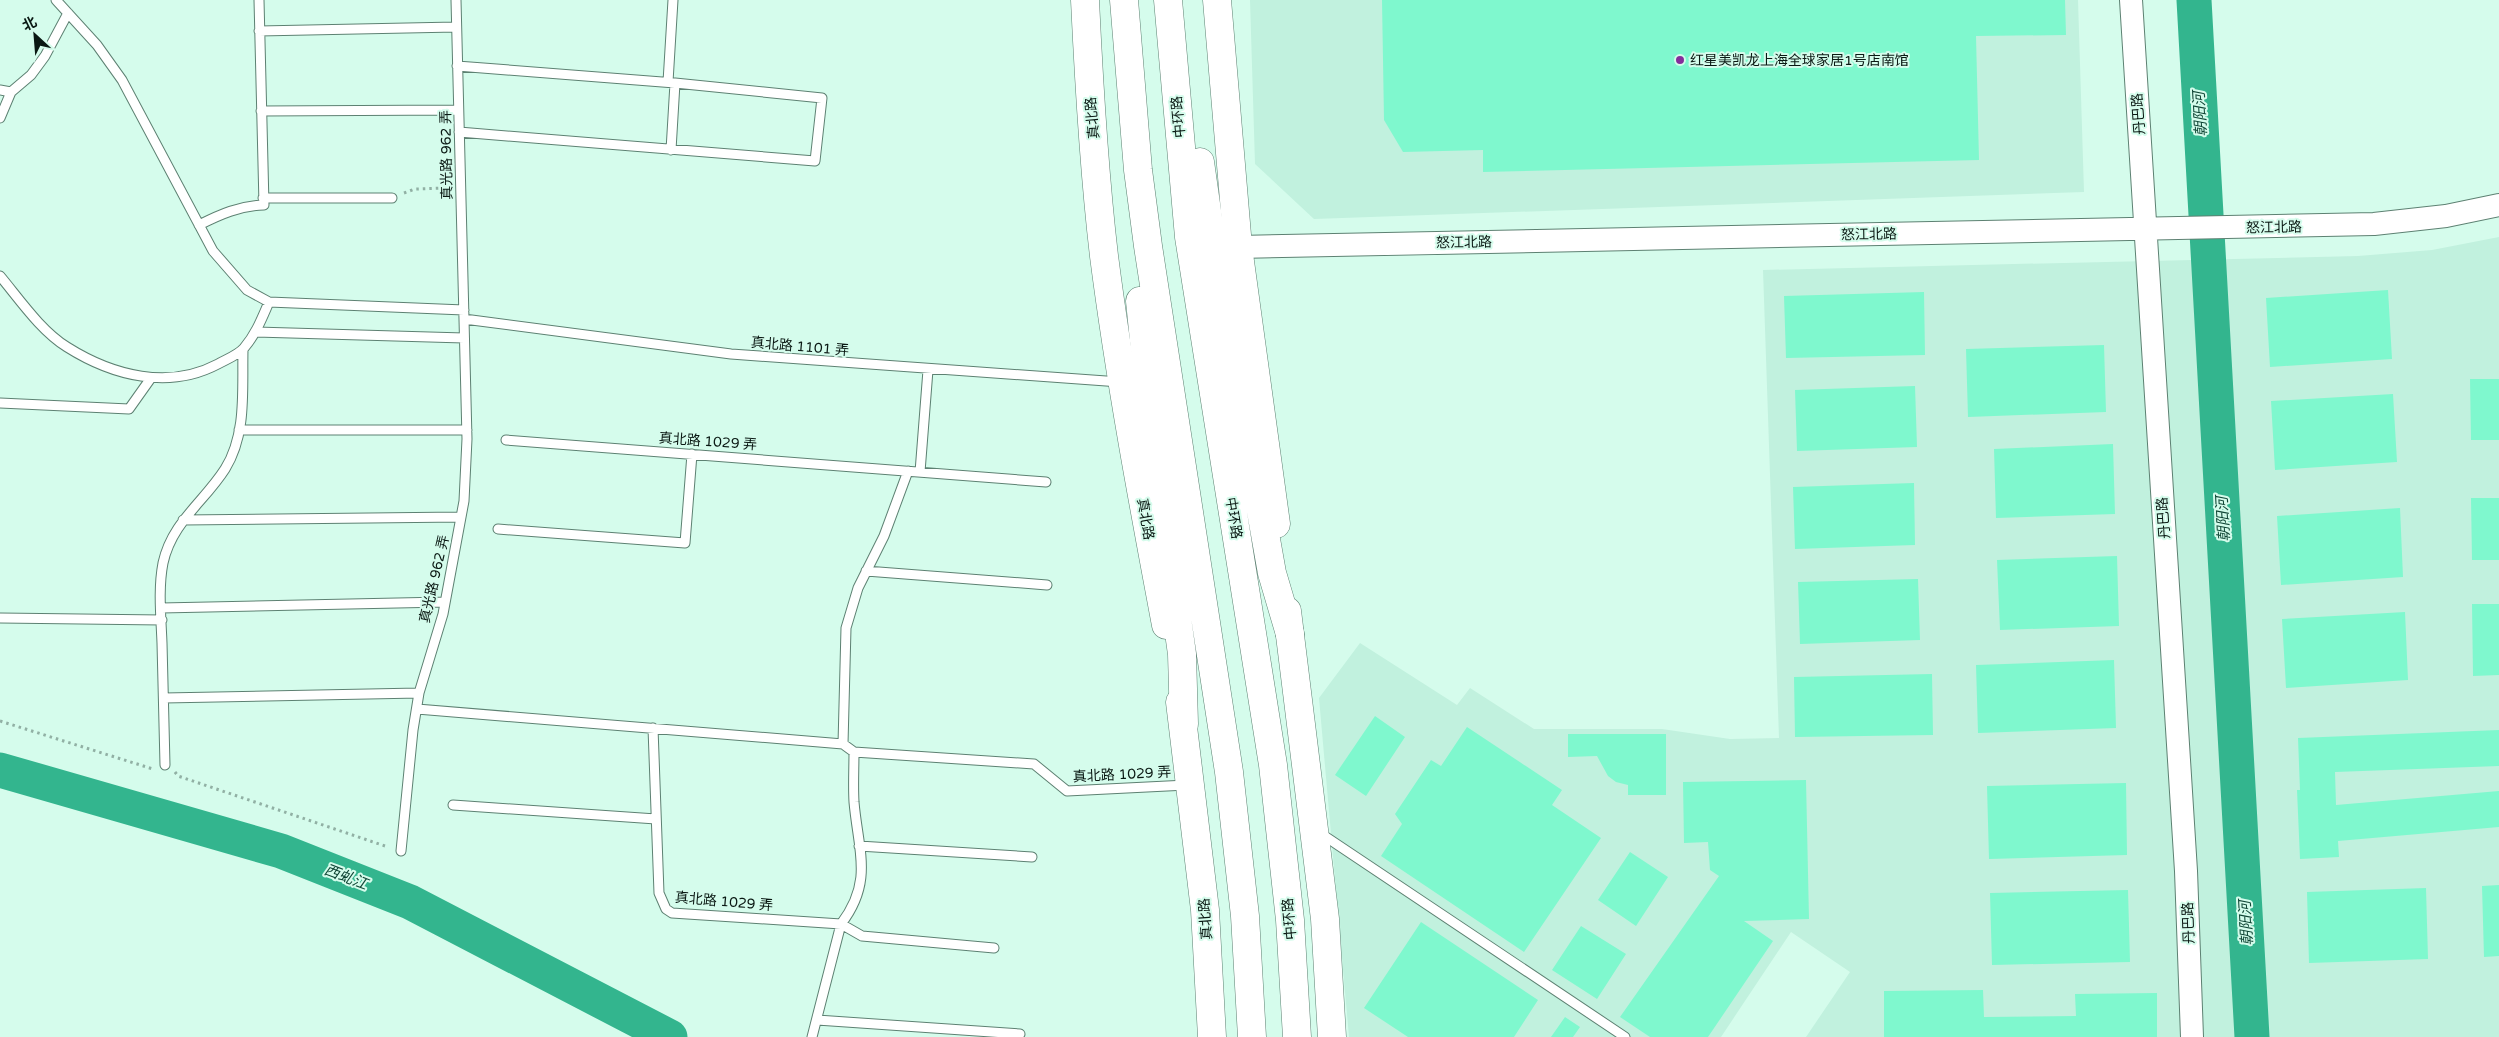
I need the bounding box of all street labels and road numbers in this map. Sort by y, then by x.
street label: 丹巴路 [2129,92,2148,136]
street label: 中环路 [1168,95,1189,139]
street label: 真北路 [1082,96,1103,140]
street label: 真光路 962 弄 [437,110,456,200]
street label: 怒江北路 [2246,219,2302,236]
street label: 怒江北路 [1841,226,1897,243]
street label: 怒江北路 [1436,234,1492,251]
street label: 真北路 1101 弄 [750,334,850,359]
street label: 真北路 1029 弄 [658,430,758,453]
street label: 中环路 [1222,496,1245,540]
street label: 丹巴路 [2154,496,2173,540]
street label: 真北路 [1133,497,1158,541]
street label: 真光路 962 弄 [416,534,453,625]
street label: 真北路 1029 弄 [1072,763,1172,786]
street label: 真北路 1029 弄 [674,889,774,914]
street label: 真北路 [1196,897,1215,941]
street label: 中环路 [1279,897,1300,941]
street label: 丹巴路 [2179,902,2198,944]

